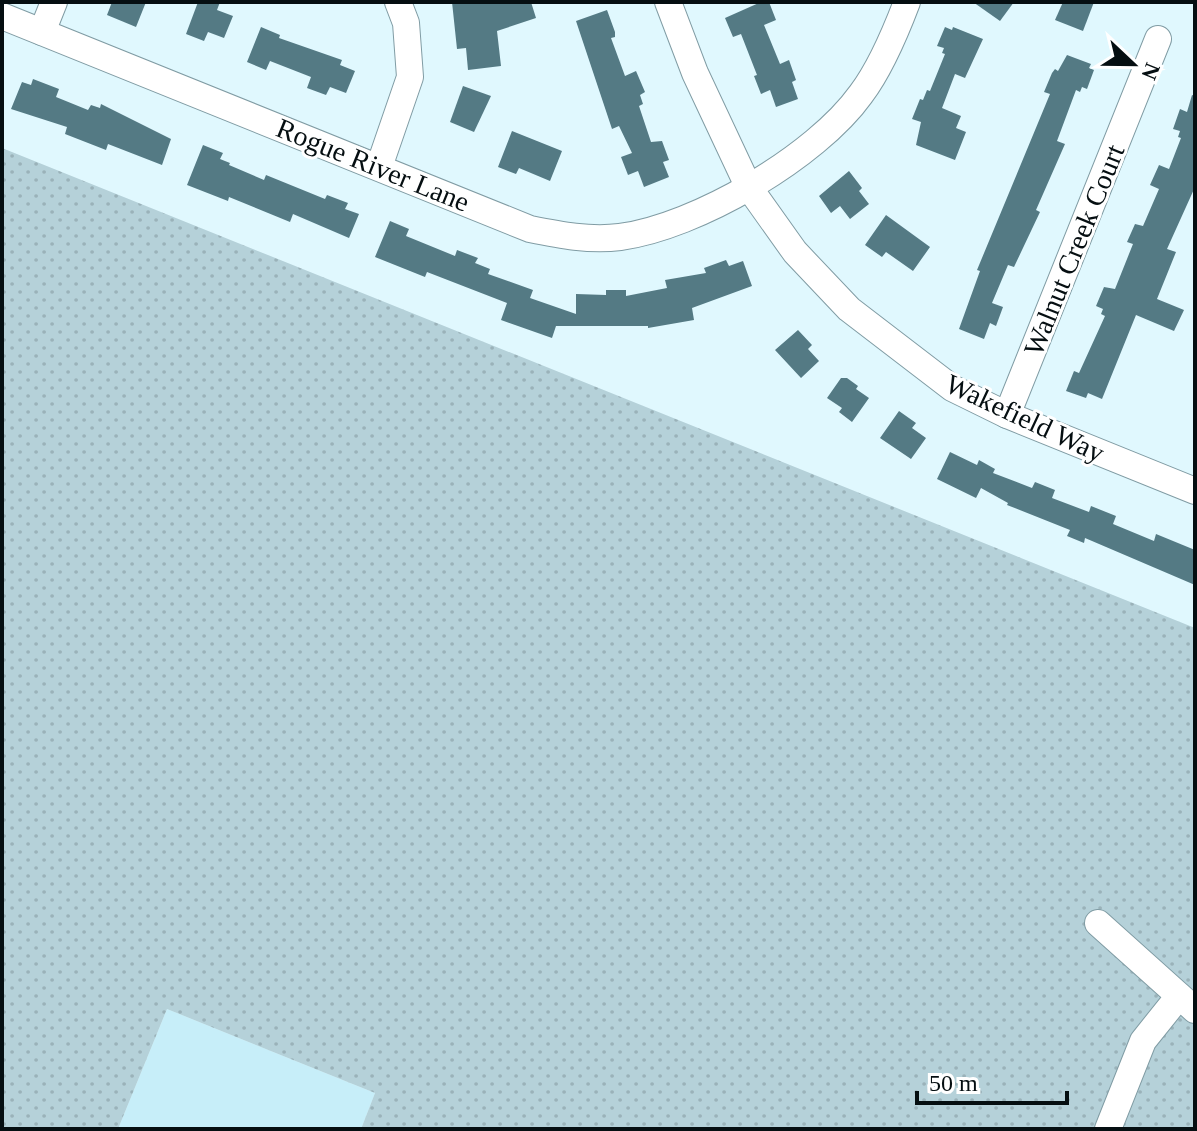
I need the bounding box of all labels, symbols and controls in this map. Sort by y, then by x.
north arrow [1093,24,1173,104]
text: N [1136,59,1166,83]
street label: Rogue River Lane [272,112,474,218]
street label: Walnut Creek Court [1018,140,1131,360]
street label: Wakefield Way [941,368,1109,468]
scale bar [917,1055,1067,1105]
text: 50 m [929,1070,978,1096]

